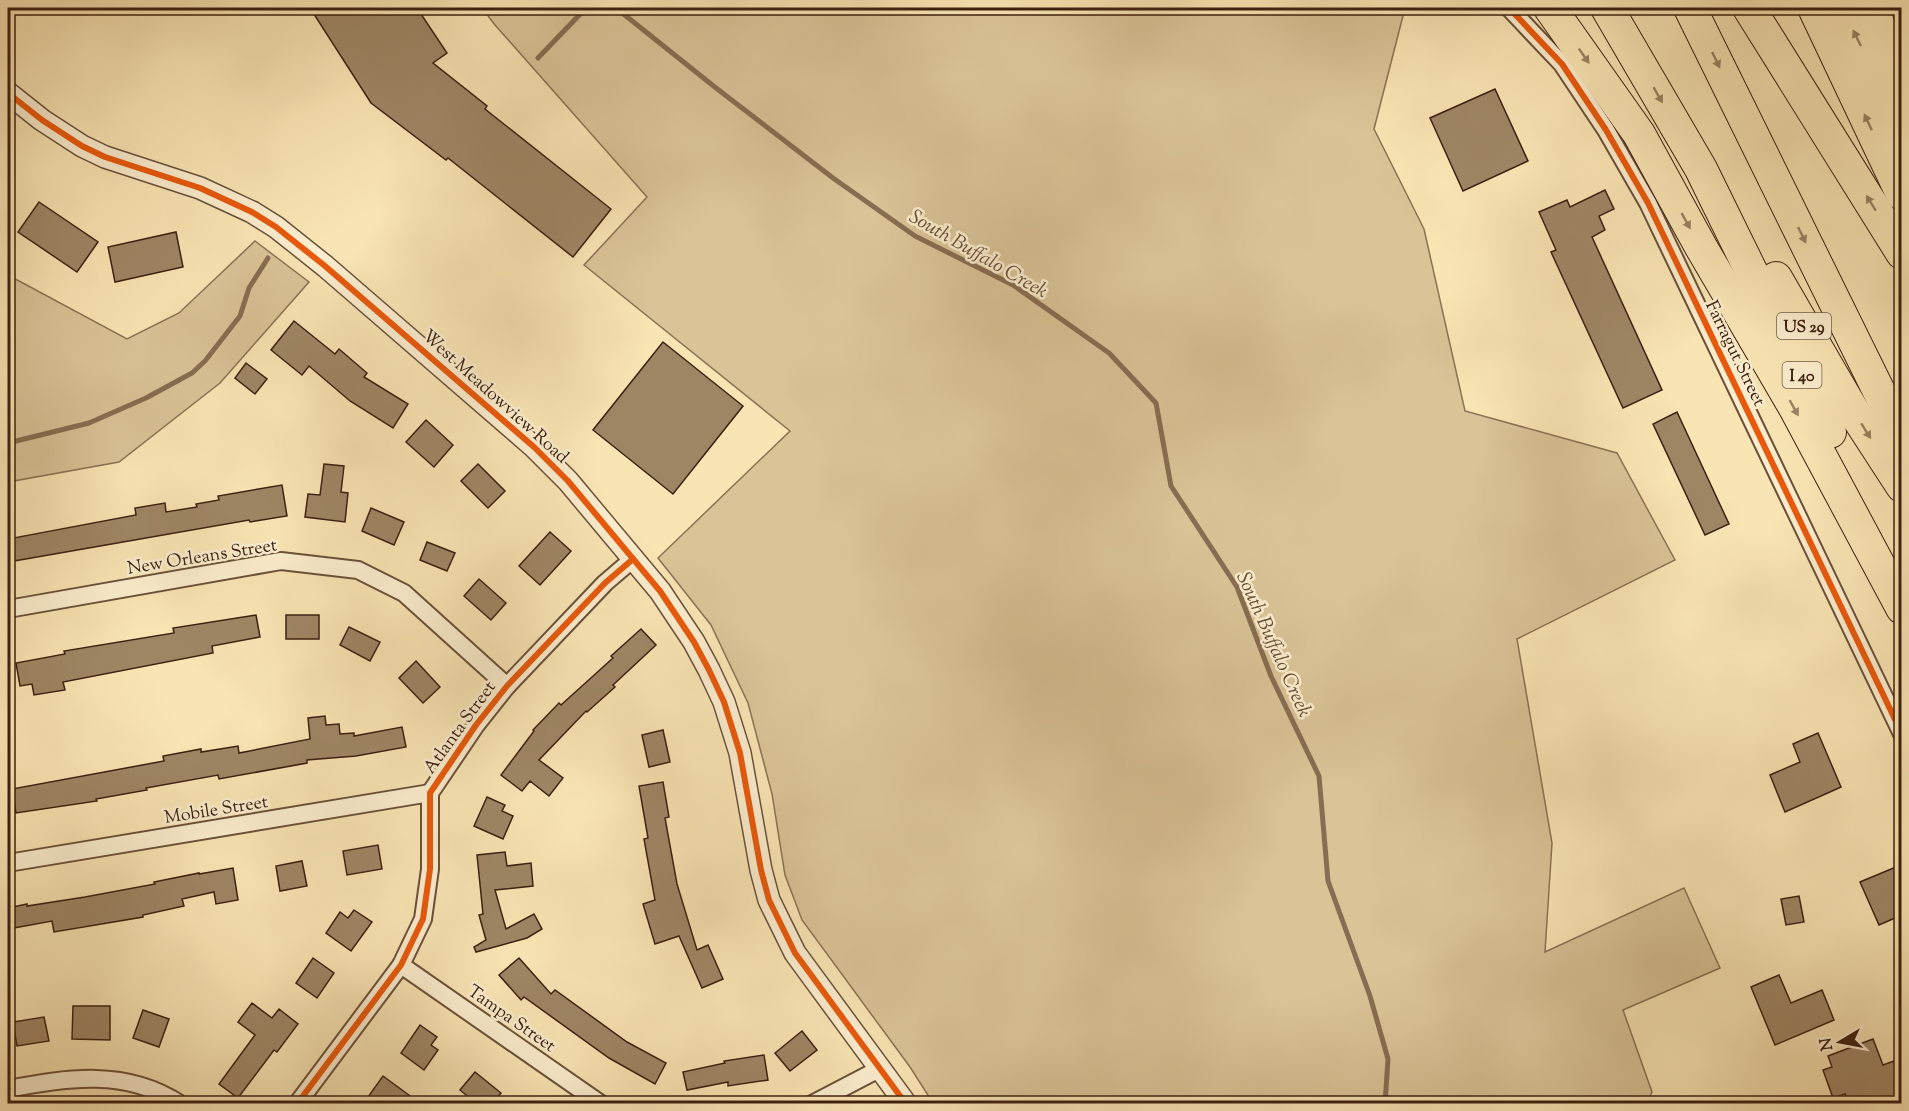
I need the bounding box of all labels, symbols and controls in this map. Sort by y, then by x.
one-way arrow [1852,30,1861,47]
one-way arrow [1578,47,1590,63]
one-way arrow [1711,52,1721,69]
one-way arrow [1652,86,1662,103]
one-way arrow [1863,114,1872,131]
one-way arrow [1866,195,1877,211]
water label: South Buffalo Creek [903,204,1053,307]
one-way arrow [1681,213,1692,229]
one-way arrow [1797,227,1807,244]
street label: Farragut Street [1697,297,1771,411]
road number: US 29 [1777,313,1831,339]
street label: West Meadowview Road [416,324,574,471]
road number: I 40 [1782,362,1822,388]
one-way arrow [1789,400,1800,416]
one-way arrow [1861,423,1872,439]
street label: New Orleans Street [126,533,279,583]
water label: South Buffalo Creek [1228,568,1318,722]
street label: Atlanta Street [418,676,503,780]
street label: Mobile Street [163,790,270,832]
street label: Tampa Street [461,980,560,1060]
north arrow [1810,1012,1870,1072]
text: N [1815,1036,1840,1052]

